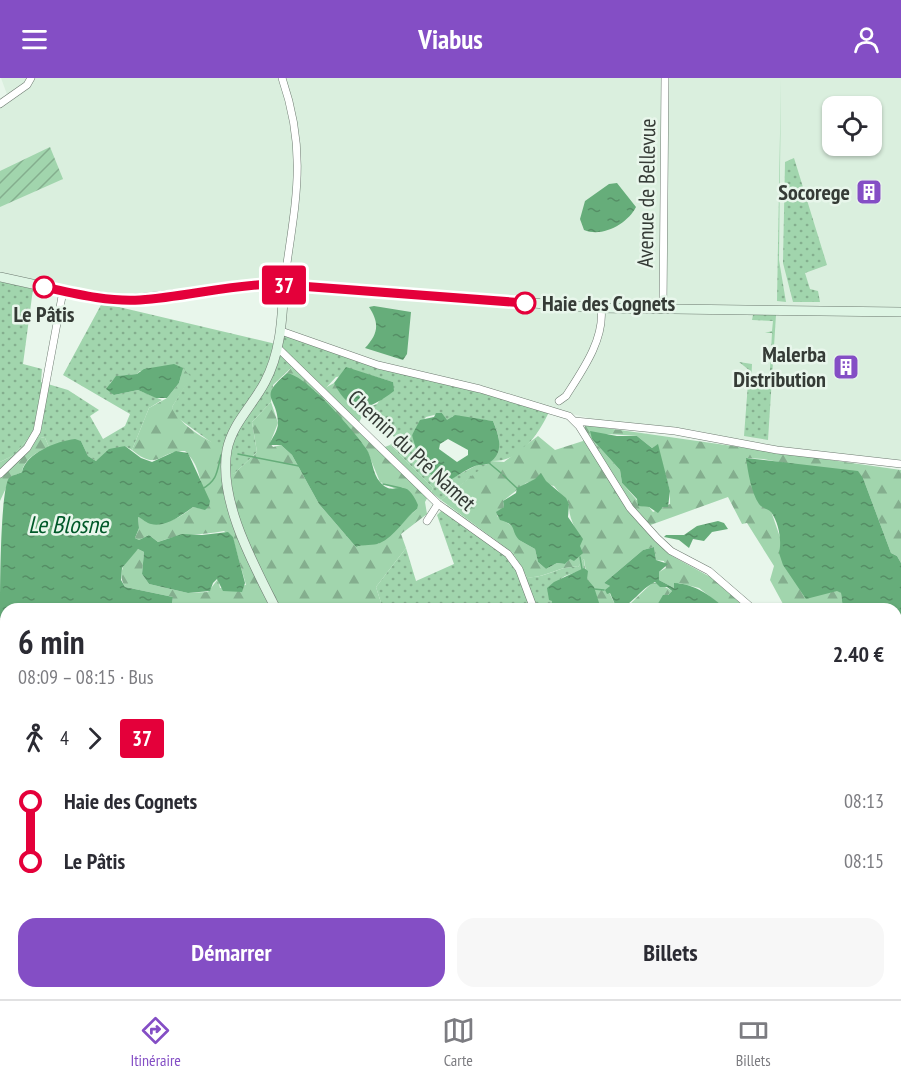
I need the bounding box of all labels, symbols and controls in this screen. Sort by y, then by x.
text: Viabus [418,22,483,56]
icon: menu [18,23,51,56]
icon: person [850,23,883,56]
map controls [822,96,882,156]
button: locate [822,96,882,156]
street label: Avenue de Bellevue [631,118,661,268]
building icon: Socorege [854,177,884,207]
place label: Socorege [778,178,850,206]
line badge: 37 [257,266,311,304]
text: 37 [274,272,294,299]
marker: Le Pâtis [33,276,55,298]
place label: Haie des Cognets [542,289,675,317]
marker: Haie des Cognets [514,292,536,314]
place label: Le Pâtis [13,300,75,328]
place label: Malerba Distribution [733,340,826,393]
building icon: Malerba Distribution [831,352,861,382]
street label: Chemin du Pré Namet [342,383,482,517]
water label: Le Blosne [28,509,110,540]
text: 6 min [18,620,85,663]
text: 2.40 € [833,640,884,668]
text: 08:09 – 08:15 · Bus [18,664,153,690]
icon: walk [18,722,51,755]
icon: forward [78,722,111,755]
text: 4 [60,725,69,751]
text: 37 [132,725,152,752]
text: Haie des Cognets [64,787,197,815]
text: 08:13 [844,788,884,814]
text: Le Pâtis [64,847,125,875]
text: 08:15 [844,848,884,874]
button: Démarrer [18,918,445,987]
button: Billets [457,918,884,987]
tab: Itinéraire [130,1014,181,1070]
tab: Carte [442,1014,475,1070]
tab: Billets [736,1014,771,1070]

